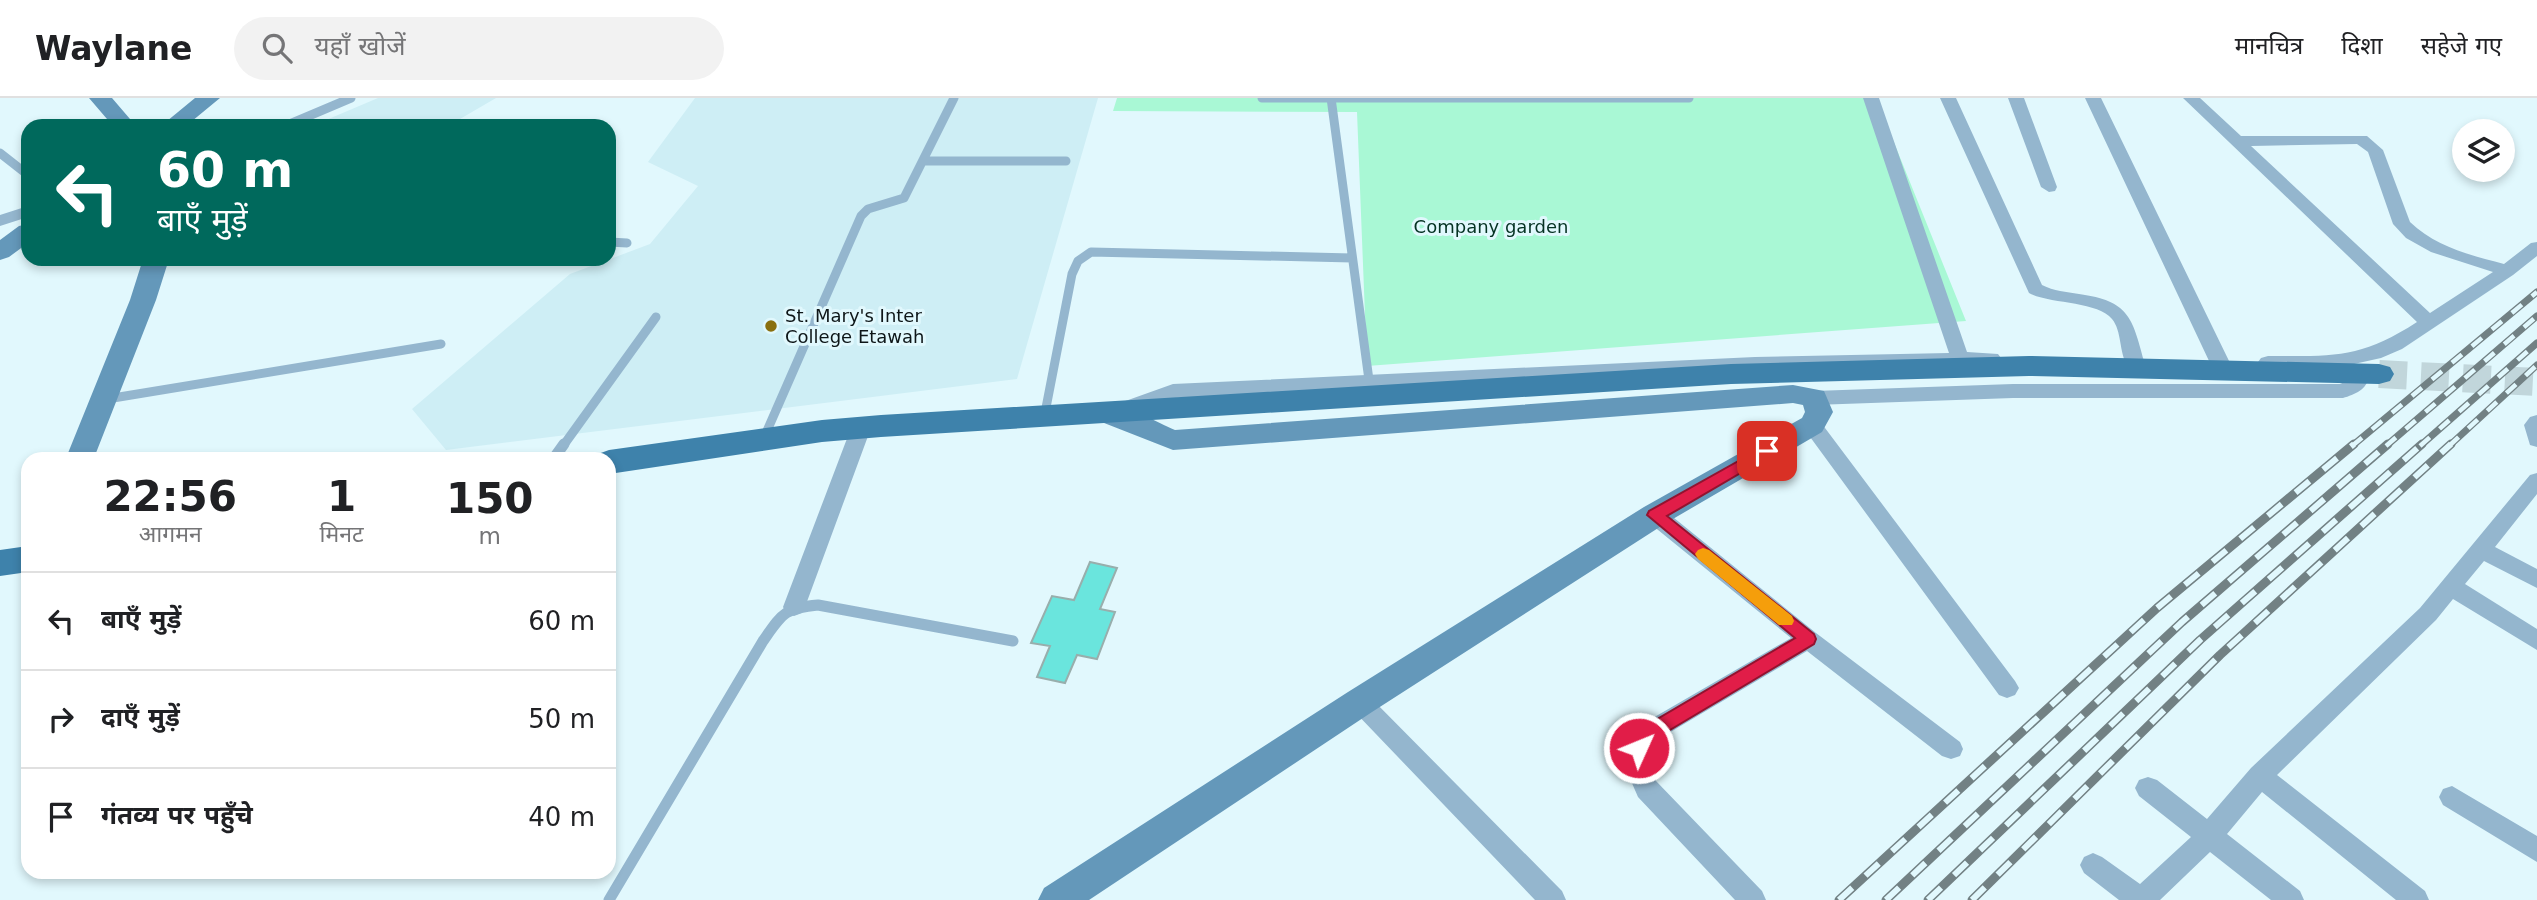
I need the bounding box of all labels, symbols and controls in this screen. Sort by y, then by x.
search box [234,17,724,80]
text: Waylane [35,29,192,68]
icon: search [258,29,296,67]
text: यहाँ खोजें [314,31,406,61]
text: मानचित्र [2235,32,2303,60]
text: दिशा [2341,32,2383,60]
text: सहेजे गए [2421,32,2502,60]
map controls [2452,119,2515,182]
button: layers [2452,119,2515,182]
text: 60 m [157,142,293,199]
icon: left [42,147,133,238]
text: बाएँ मुड़ें [157,201,248,239]
park label: Company garden [1414,216,1568,237]
place label: St. Mary's Inter College Etawah [785,305,925,347]
marker: St. Mary's Inter College Etawah [763,318,779,334]
pin [1737,421,1797,481]
icon: arrive [1748,432,1786,470]
text: 22:56 [103,472,237,521]
text: 1 [327,472,356,521]
text: 150 [446,474,534,523]
text: आगमन [139,521,202,547]
text: मिनट [319,521,364,547]
text: m [479,523,501,549]
icon: left [42,602,80,640]
text: बाएँ मुड़ें [101,604,181,634]
text: 60 m [528,606,595,636]
icon: right [42,700,80,738]
text: दाएँ मुड़ें [101,702,180,732]
text: 50 m [528,704,595,734]
position arrow [1602,711,1676,785]
icon: arrive [42,798,80,836]
text: गंतव्य पर पहुँचे [101,800,253,830]
text: 40 m [528,802,595,832]

